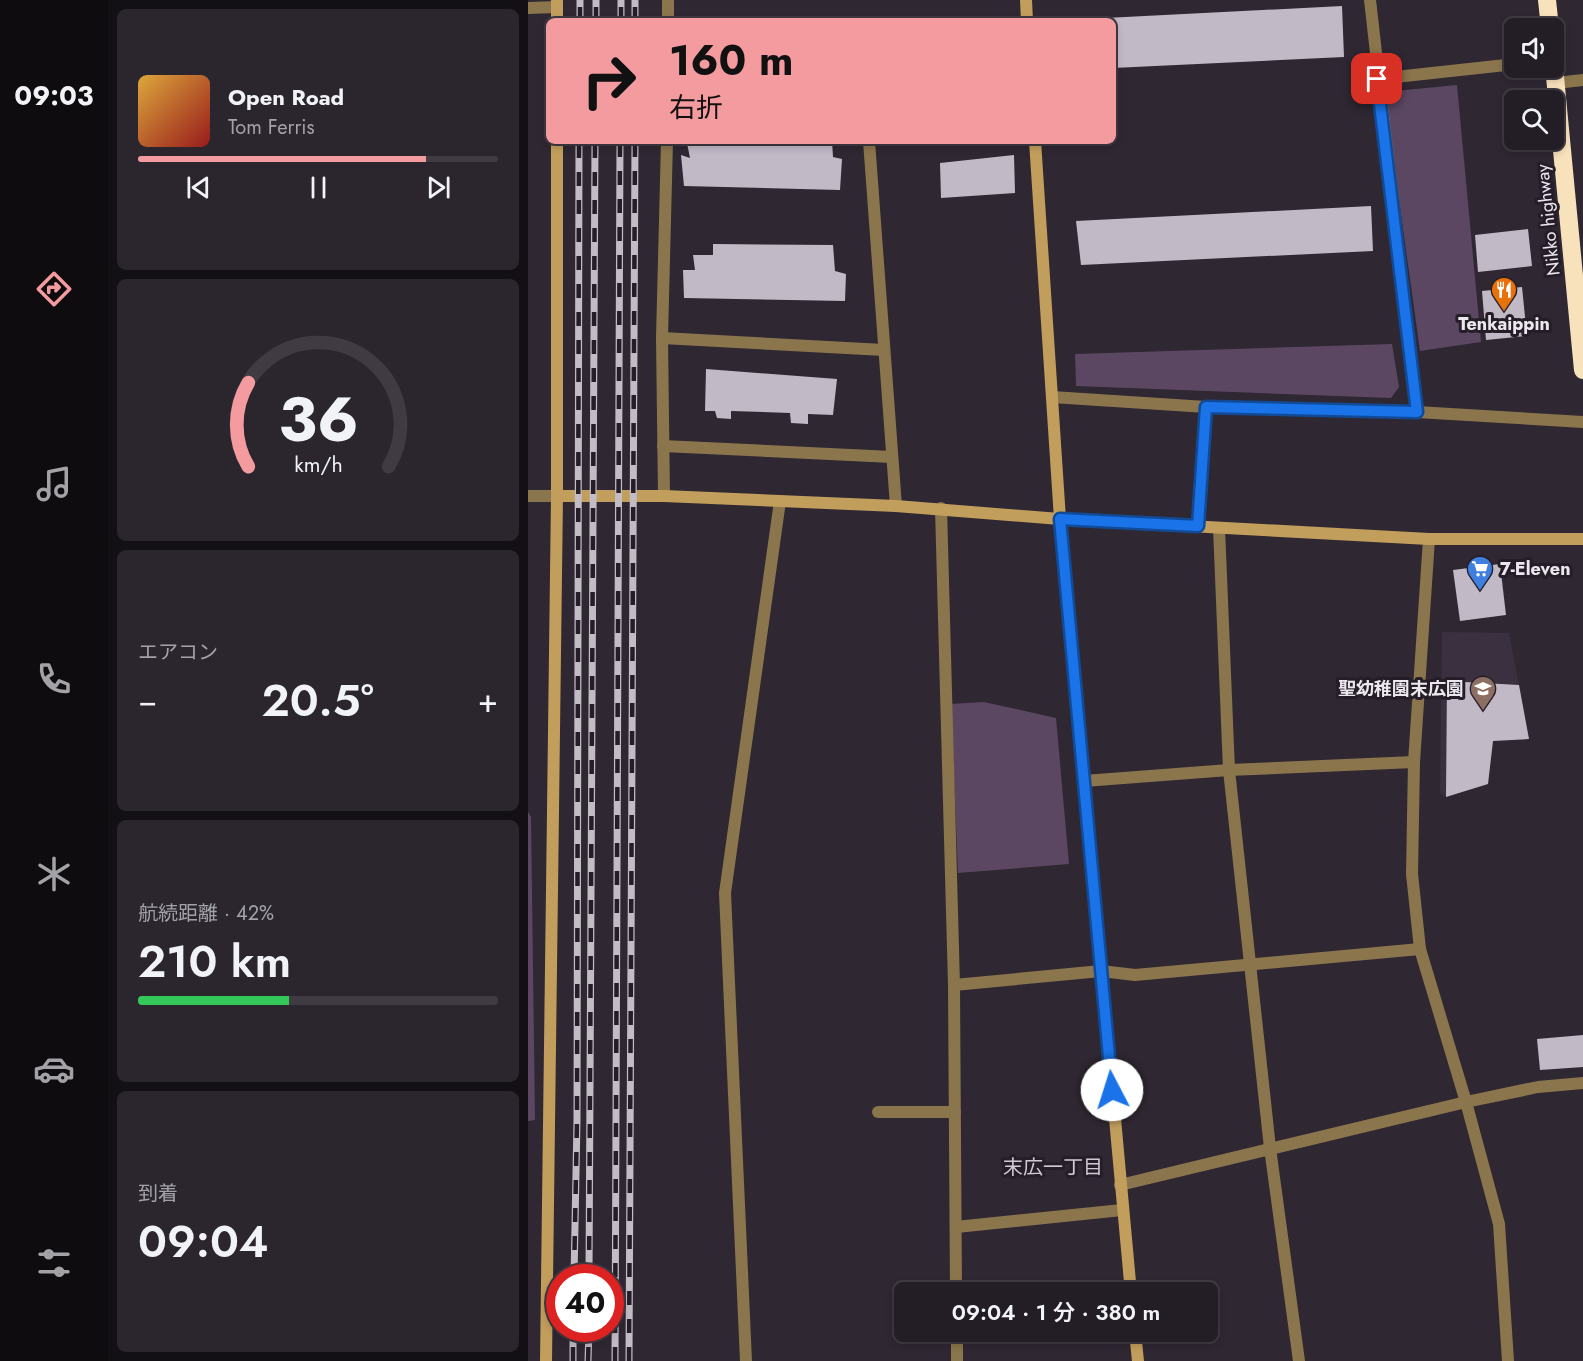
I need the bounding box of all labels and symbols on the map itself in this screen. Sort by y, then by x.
pin [1351,53,1402,104]
street label: Nikko highway [1529,163,1567,277]
restaurant icon: Tenkaippin [1489,275,1519,313]
place label: Tenkaippin [1458,311,1550,337]
supermarket icon: 7-Eleven [1465,554,1495,592]
place label: 7-Eleven [1500,556,1571,582]
school or university icon: 聖幼稚園末広園 [1468,674,1498,712]
place label: 聖幼稚園末広園 [1338,676,1464,702]
position arrow [1080,1058,1144,1122]
district label: 末広一丁目 [1003,1153,1103,1182]
speed limit sign: 40 [546,1264,624,1342]

